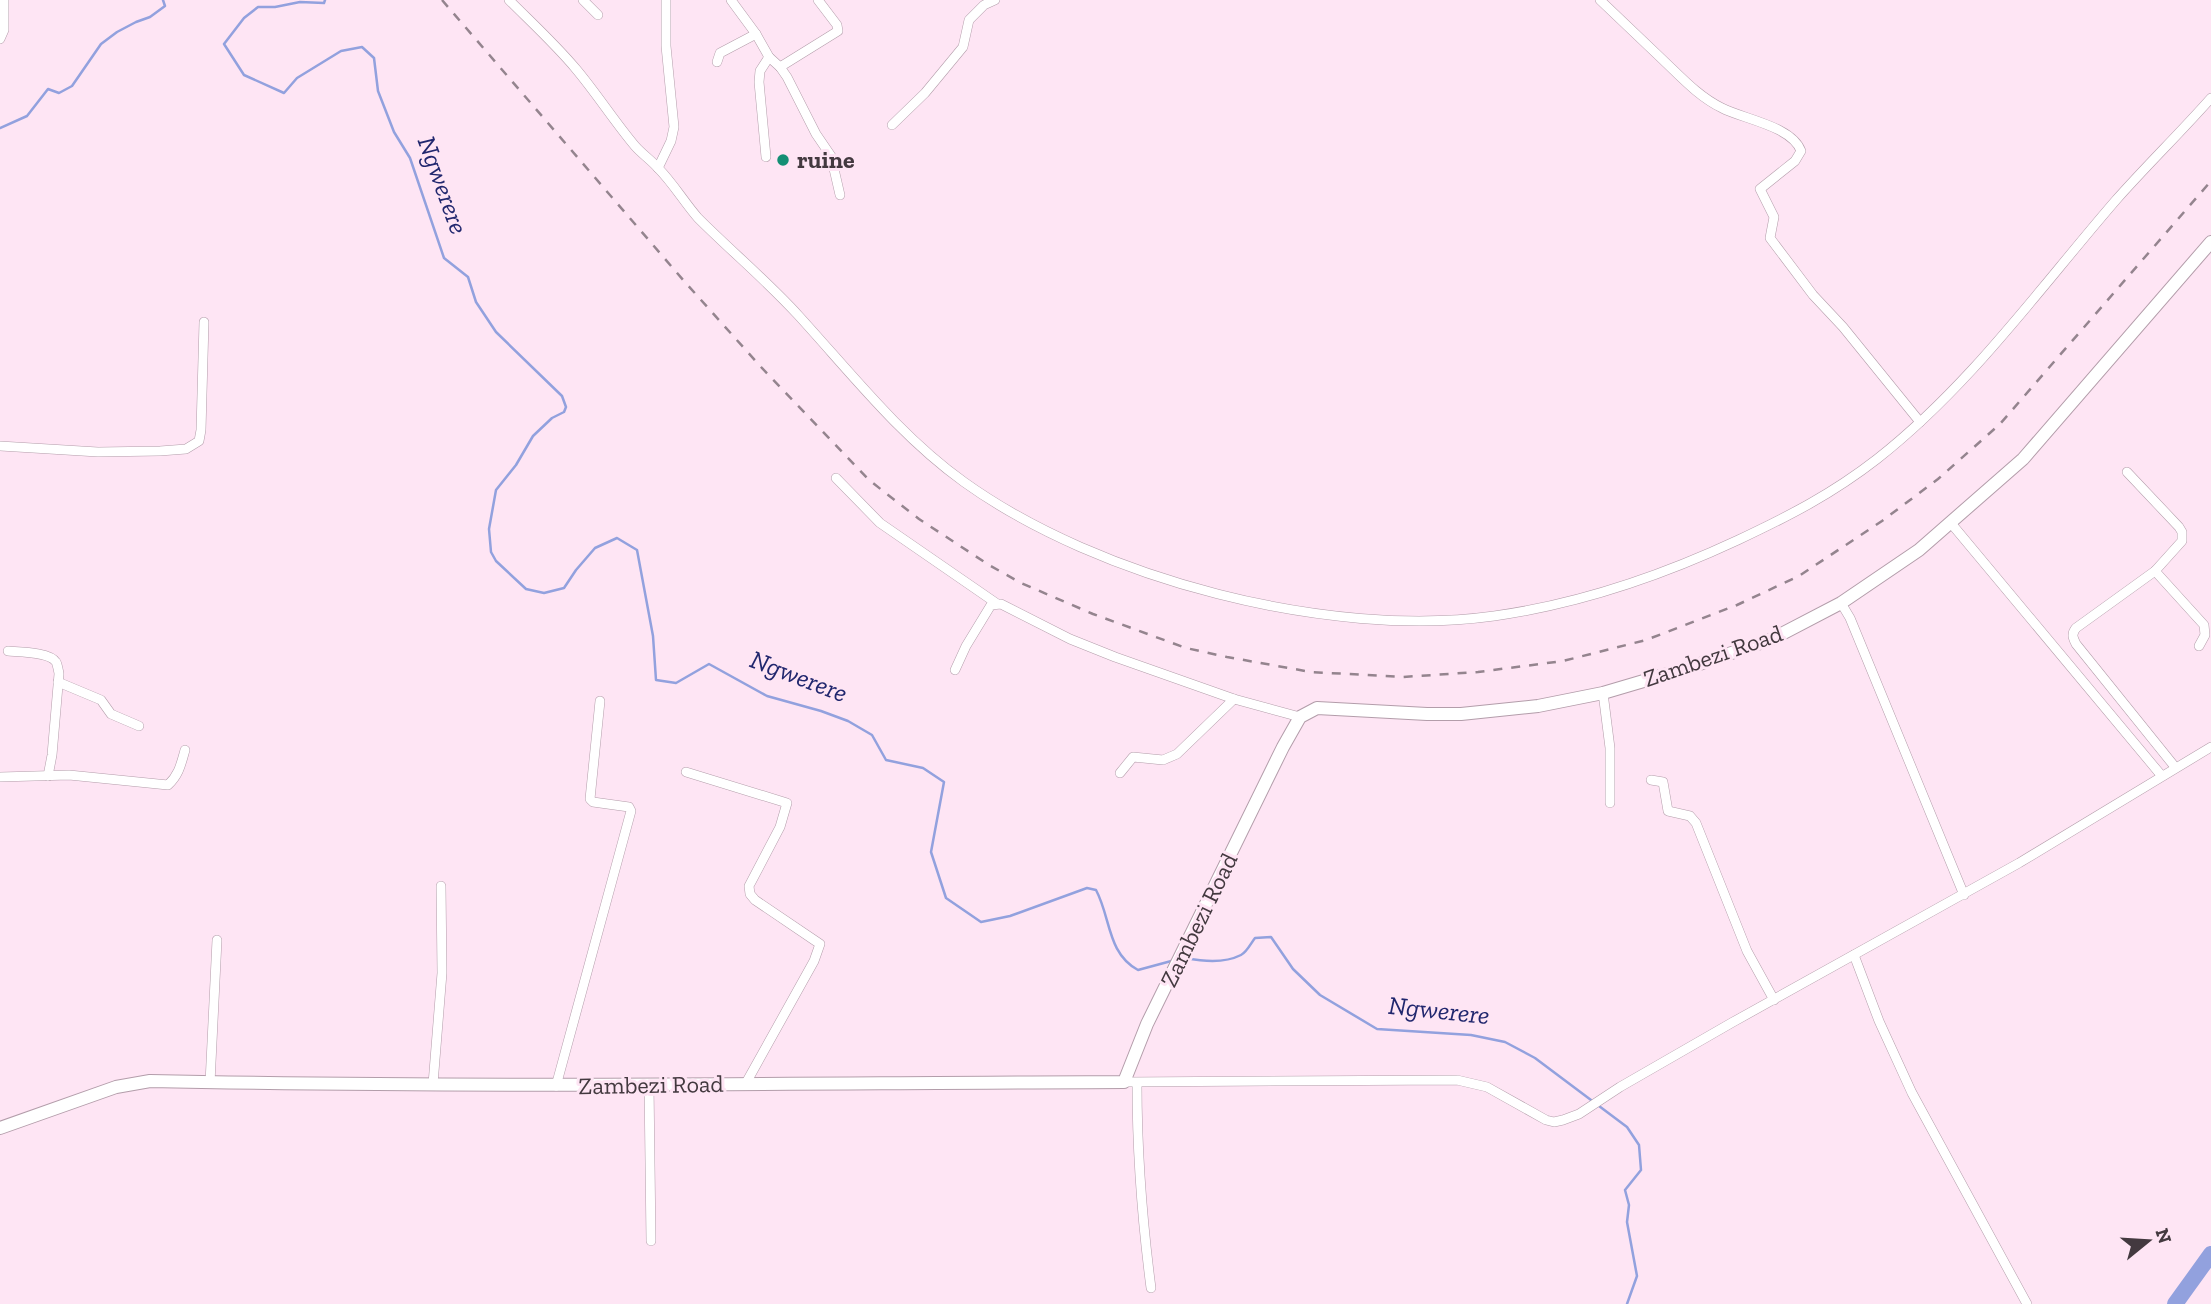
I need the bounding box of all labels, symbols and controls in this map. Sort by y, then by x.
water label: Ngwerere [411,132,475,238]
place label: ruine [797,145,855,174]
marker: ruine [775,152,791,168]
street label: Zambezi Road [1639,618,1786,693]
water label: Ngwerere [746,643,852,709]
street label: Zambezi Road [1154,848,1243,991]
water label: Ngwerere [1387,989,1491,1031]
street label: Zambezi Road [578,1069,724,1100]
north arrow [2113,1206,2183,1276]
text: N [2151,1225,2177,1246]

